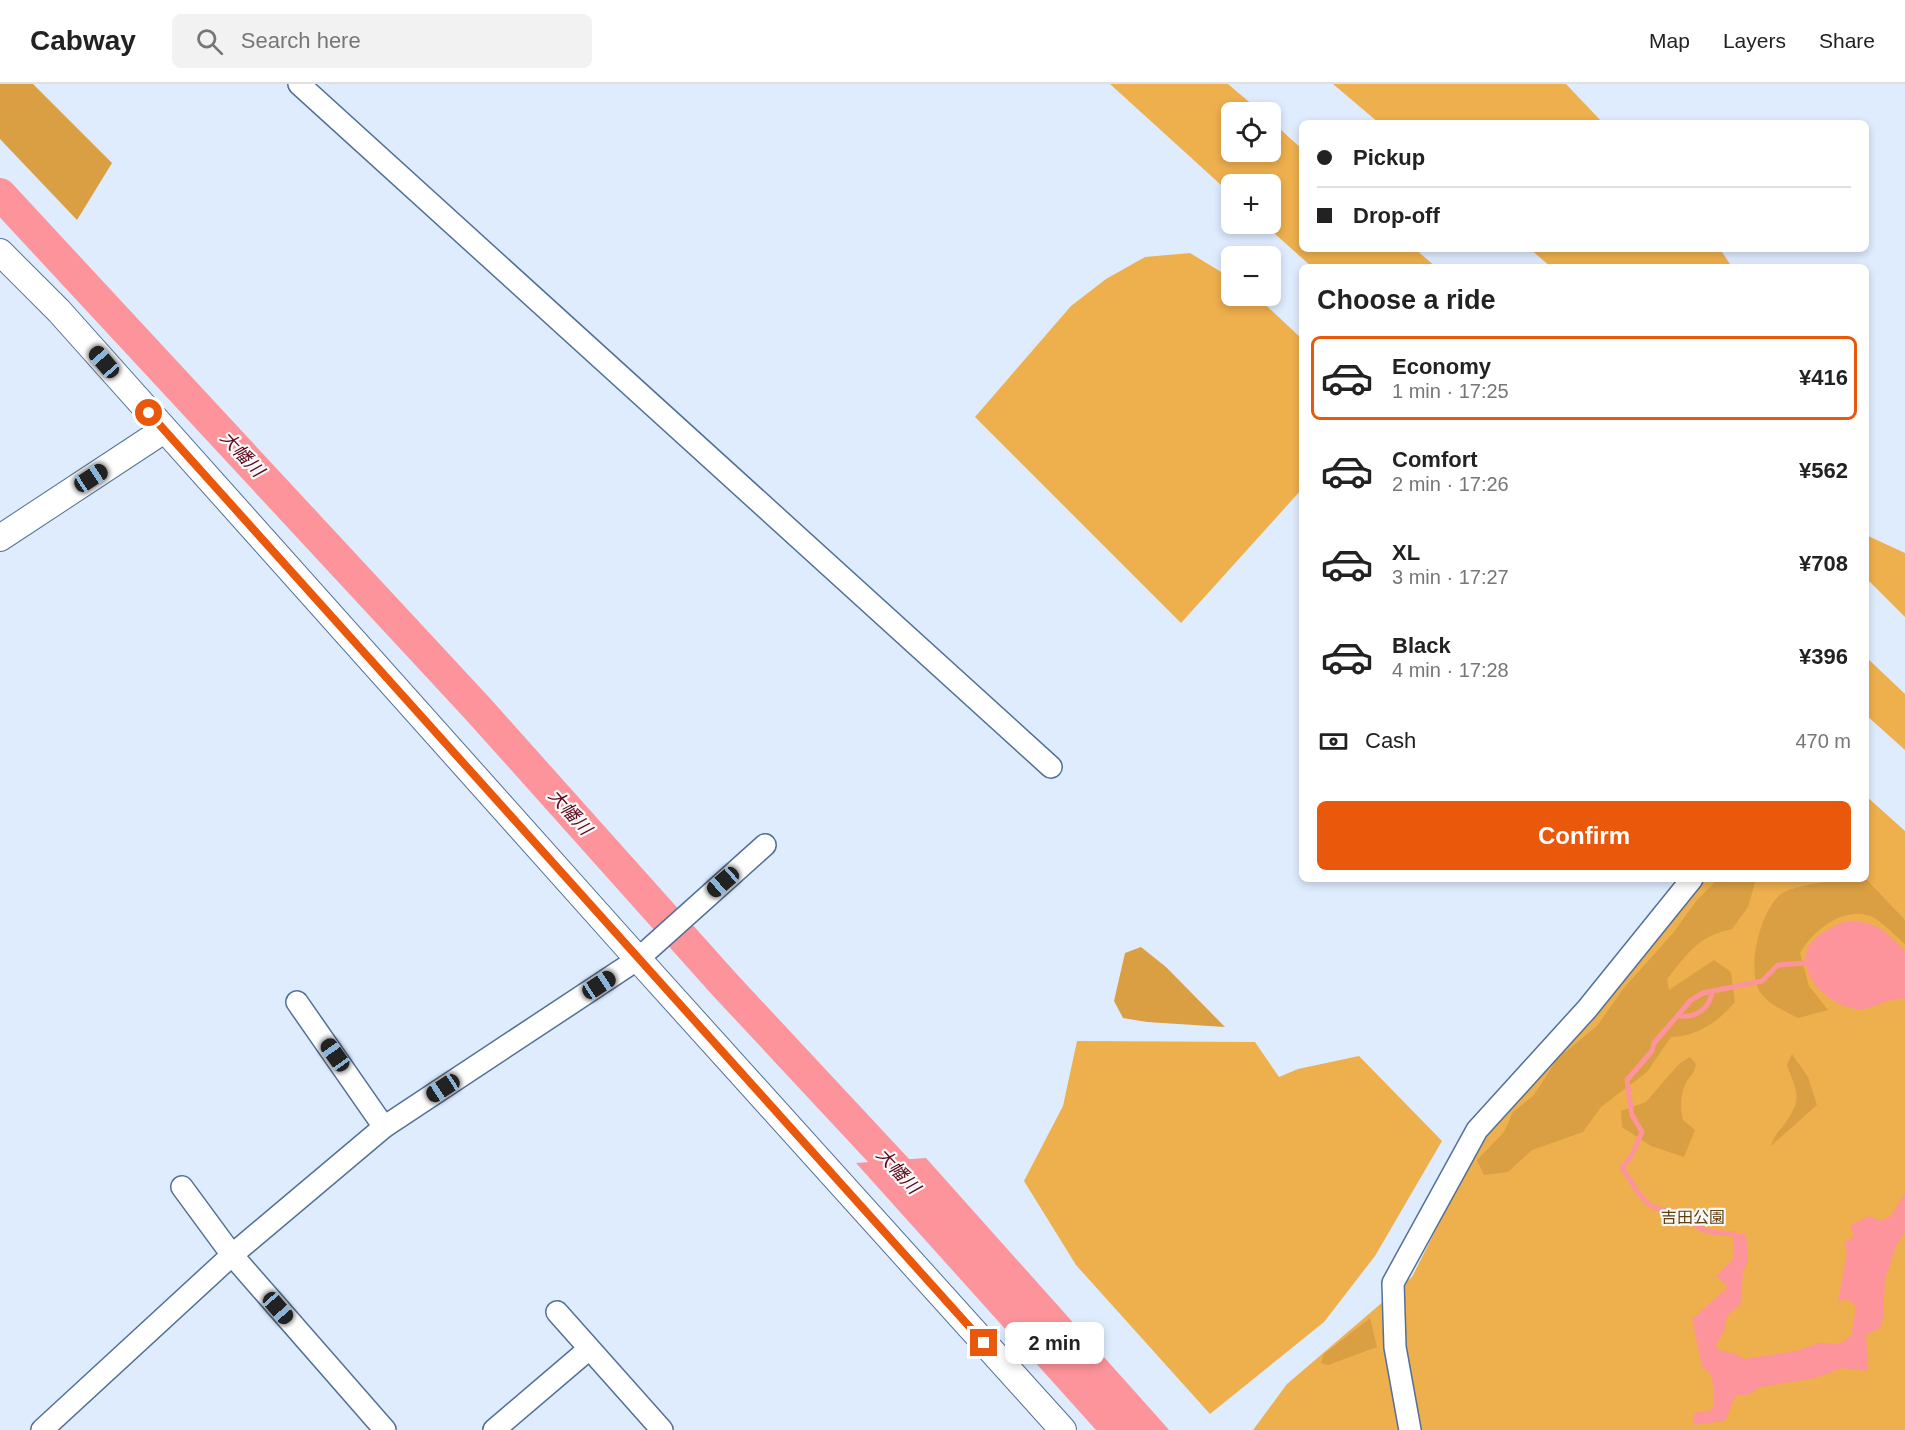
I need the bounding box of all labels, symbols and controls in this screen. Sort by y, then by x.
search box [172,14,592,68]
text: Cabway [30,25,136,56]
icon: search [193,25,226,58]
text: Search here [241,28,361,53]
text: Map [1649,29,1690,52]
text: Layers [1723,29,1786,52]
text: Share [1819,29,1875,52]
map controls [1221,102,1281,306]
button: locate [1221,102,1281,162]
text: Pickup [1353,145,1425,170]
button: + [1221,174,1281,234]
text: Drop-off [1353,203,1440,228]
button: − [1221,246,1281,306]
text: Choose a ride [1317,285,1496,315]
car [85,343,123,381]
icon: car [1320,351,1374,405]
text: Economy [1392,354,1491,379]
text: ¥416 [1799,365,1848,390]
text: 1 min · 17:25 [1392,380,1509,402]
route start [135,399,162,426]
water label: 大幡川 [216,427,269,482]
icon: car [1320,444,1374,498]
text: Comfort [1392,447,1478,472]
text: ¥562 [1799,458,1848,483]
car [71,461,111,495]
text: 2 min · 17:26 [1392,473,1509,495]
icon: car [1320,537,1374,591]
text: XL [1392,540,1420,565]
text: ¥708 [1799,551,1848,576]
text: 3 min · 17:27 [1392,566,1509,588]
icon: car [1320,630,1374,684]
text: Black [1392,633,1451,658]
text: ¥396 [1799,644,1848,669]
text: 4 min · 17:28 [1392,659,1509,681]
icon: cash [1317,725,1350,758]
text: Cash [1365,728,1416,753]
text: 470 m [1795,730,1851,752]
water label: 大幡川 [545,785,597,840]
button: Confirm [1317,801,1851,870]
car [704,863,742,901]
car [579,968,619,1002]
car [317,1035,353,1075]
car [423,1071,463,1105]
water label: 大幡川 [872,1144,925,1199]
park label: 吉田公園 [1661,1209,1725,1226]
car [259,1289,297,1327]
callout: 2 min [1005,1322,1104,1364]
route end [970,1329,997,1356]
text: 2 min [1028,1332,1081,1354]

